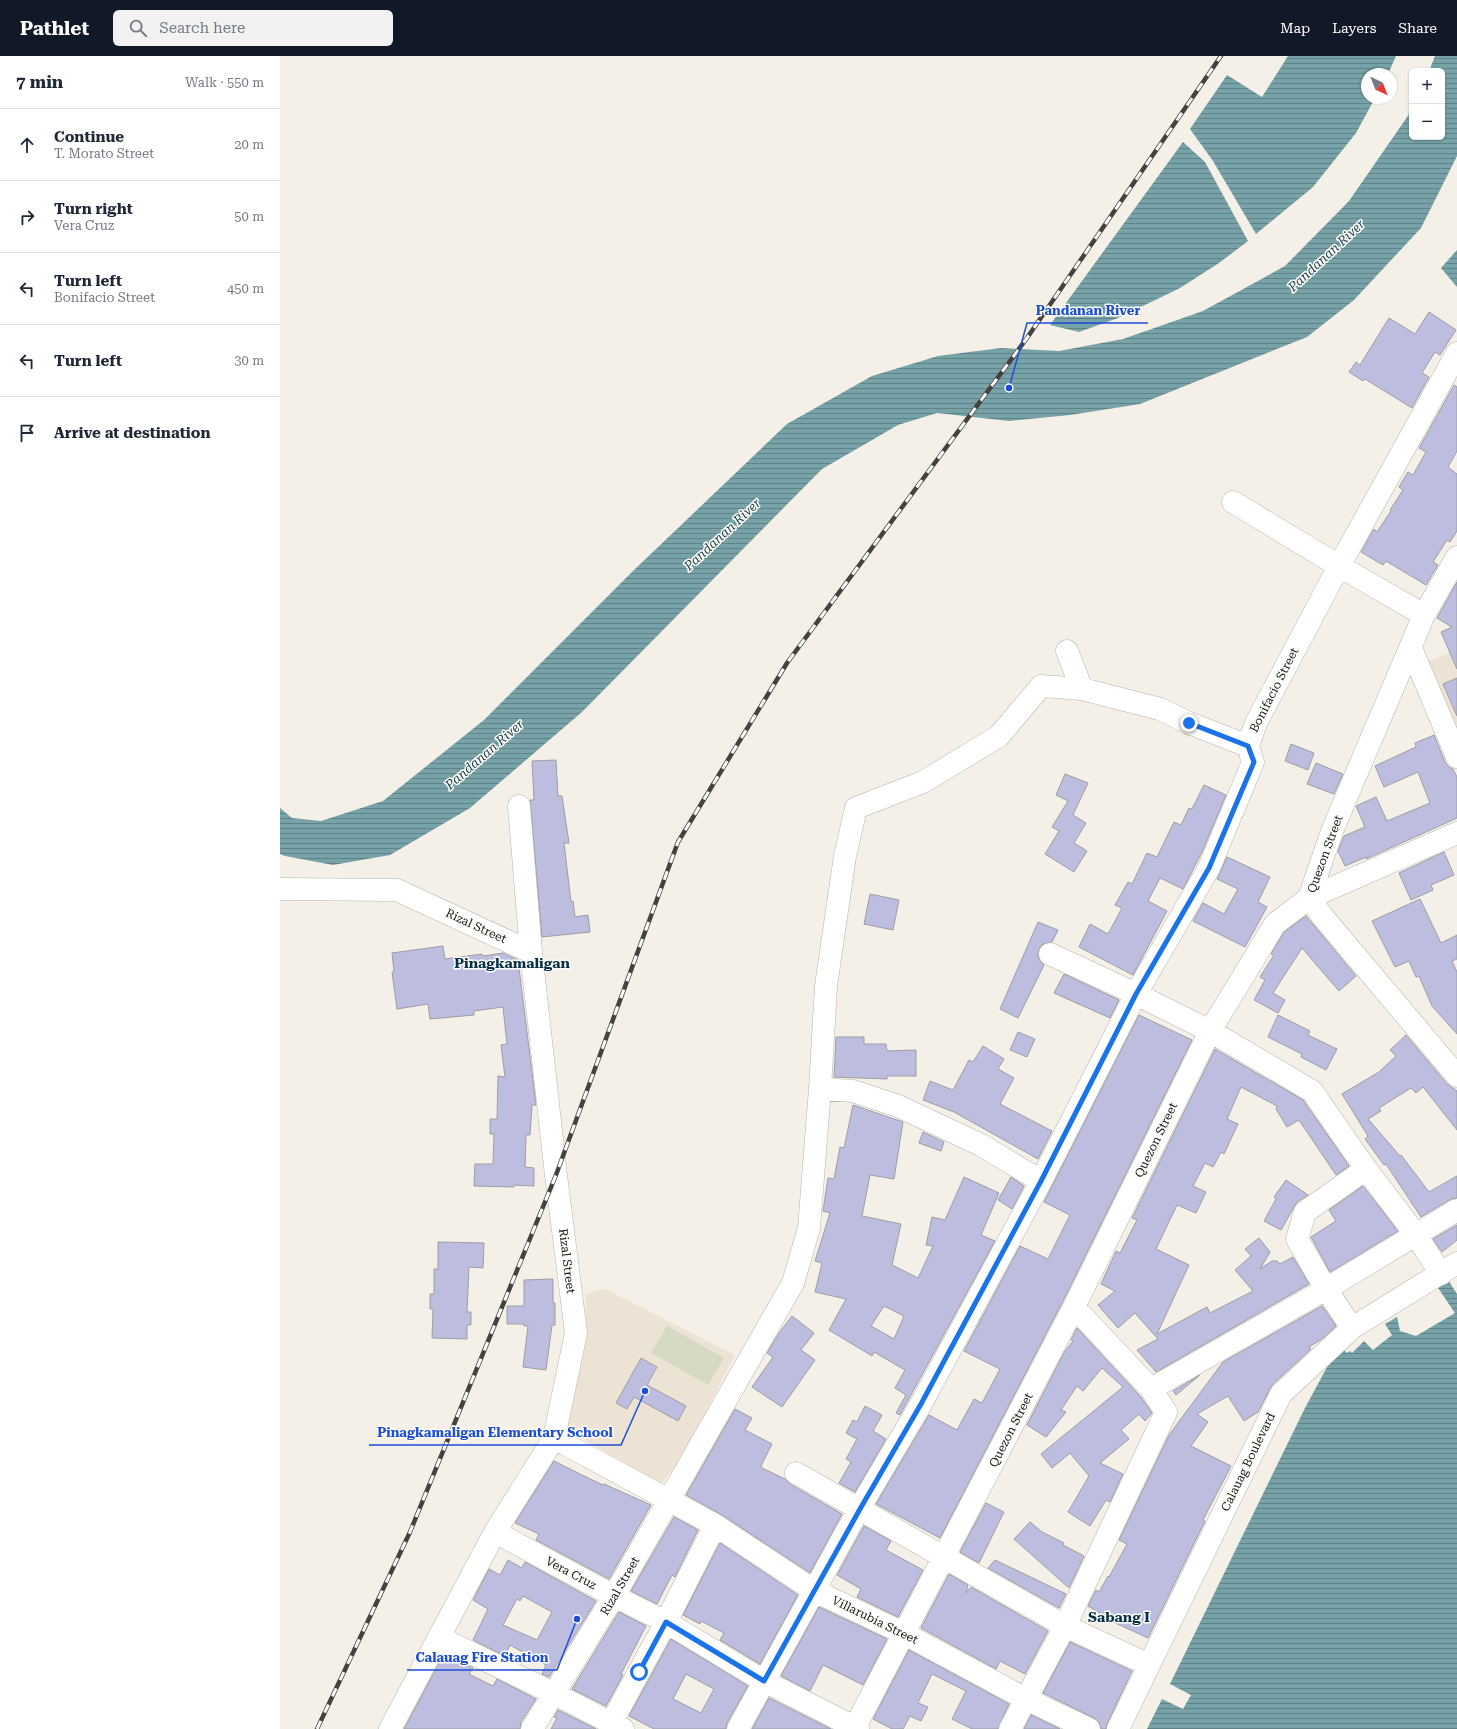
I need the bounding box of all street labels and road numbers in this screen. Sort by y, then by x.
street label: Bonifacio Street [1247,645,1302,735]
street label: Quezon Street [1304,813,1346,895]
street label: Rizal Street [443,906,509,946]
street label: Quezon Street [1132,1100,1180,1180]
street label: Rizal Street [556,1228,578,1295]
street label: Quezon Street [986,1390,1036,1470]
street label: Calauag Boulevard [1218,1410,1278,1514]
street label: Vera Cruz [543,1554,599,1592]
street label: Rizal Street [598,1554,643,1618]
street label: Villarubia Street [830,1593,921,1647]

